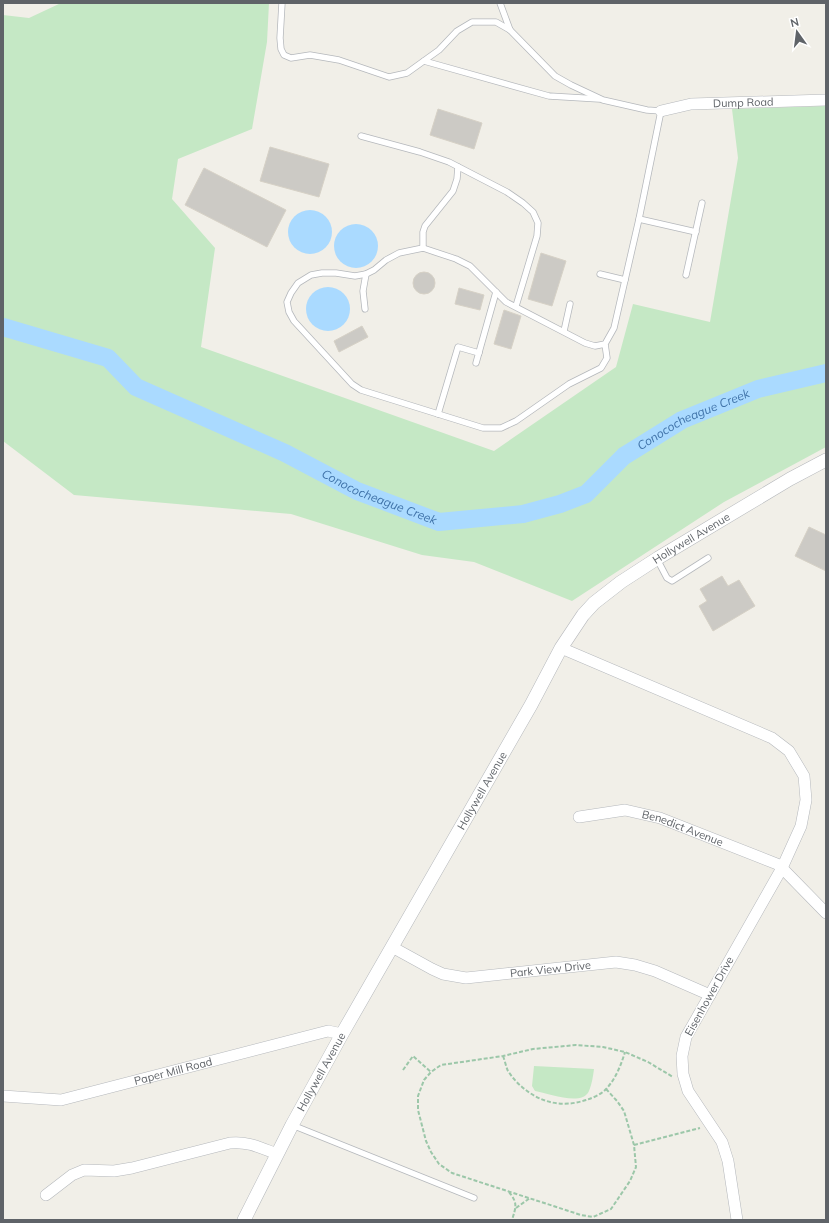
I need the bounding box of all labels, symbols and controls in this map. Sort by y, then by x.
north arrow [777,12,817,52]
text: N [789,14,800,30]
street label: Dump Road [713,95,774,110]
water label: Conococheague Creek [634,385,752,453]
water label: Conococheague Creek [319,466,440,528]
street label: Hollywell Avenue [650,510,732,567]
street label: Hollywell Avenue [454,749,510,832]
street label: Benedict Avenue [641,807,725,849]
street label: Eisenhower Drive [681,954,737,1038]
street label: Park View Drive [509,958,592,980]
street label: Hollywell Avenue [294,1030,348,1114]
street label: Paper Mill Road [133,1054,214,1088]

